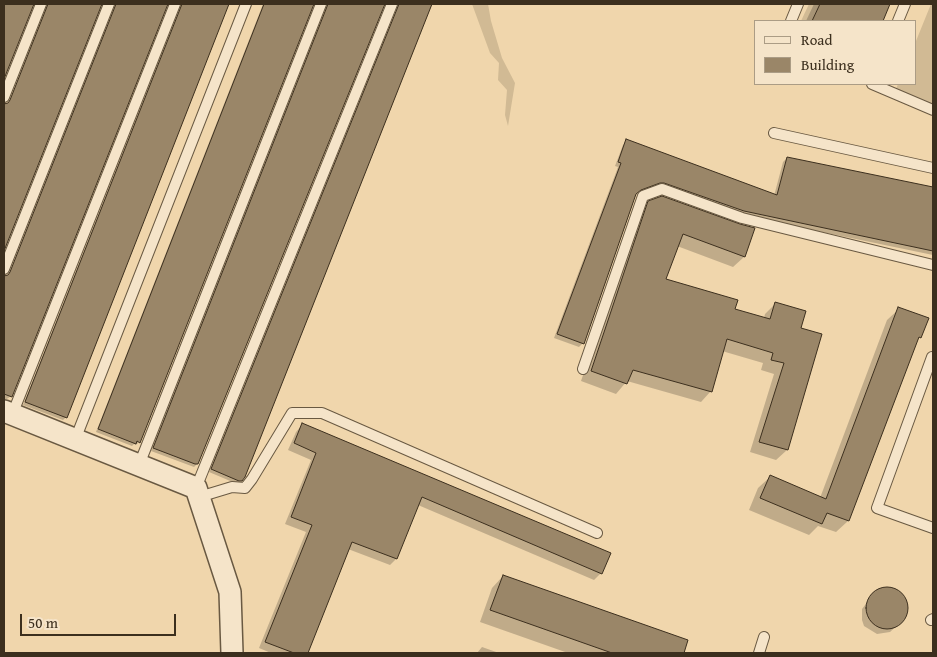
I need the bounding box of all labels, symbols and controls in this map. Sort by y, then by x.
legend [754,20,917,85]
text: Road [801,29,832,50]
text: Building [801,54,854,75]
scale bar [22,604,179,636]
text: 50 m [28,612,58,633]

